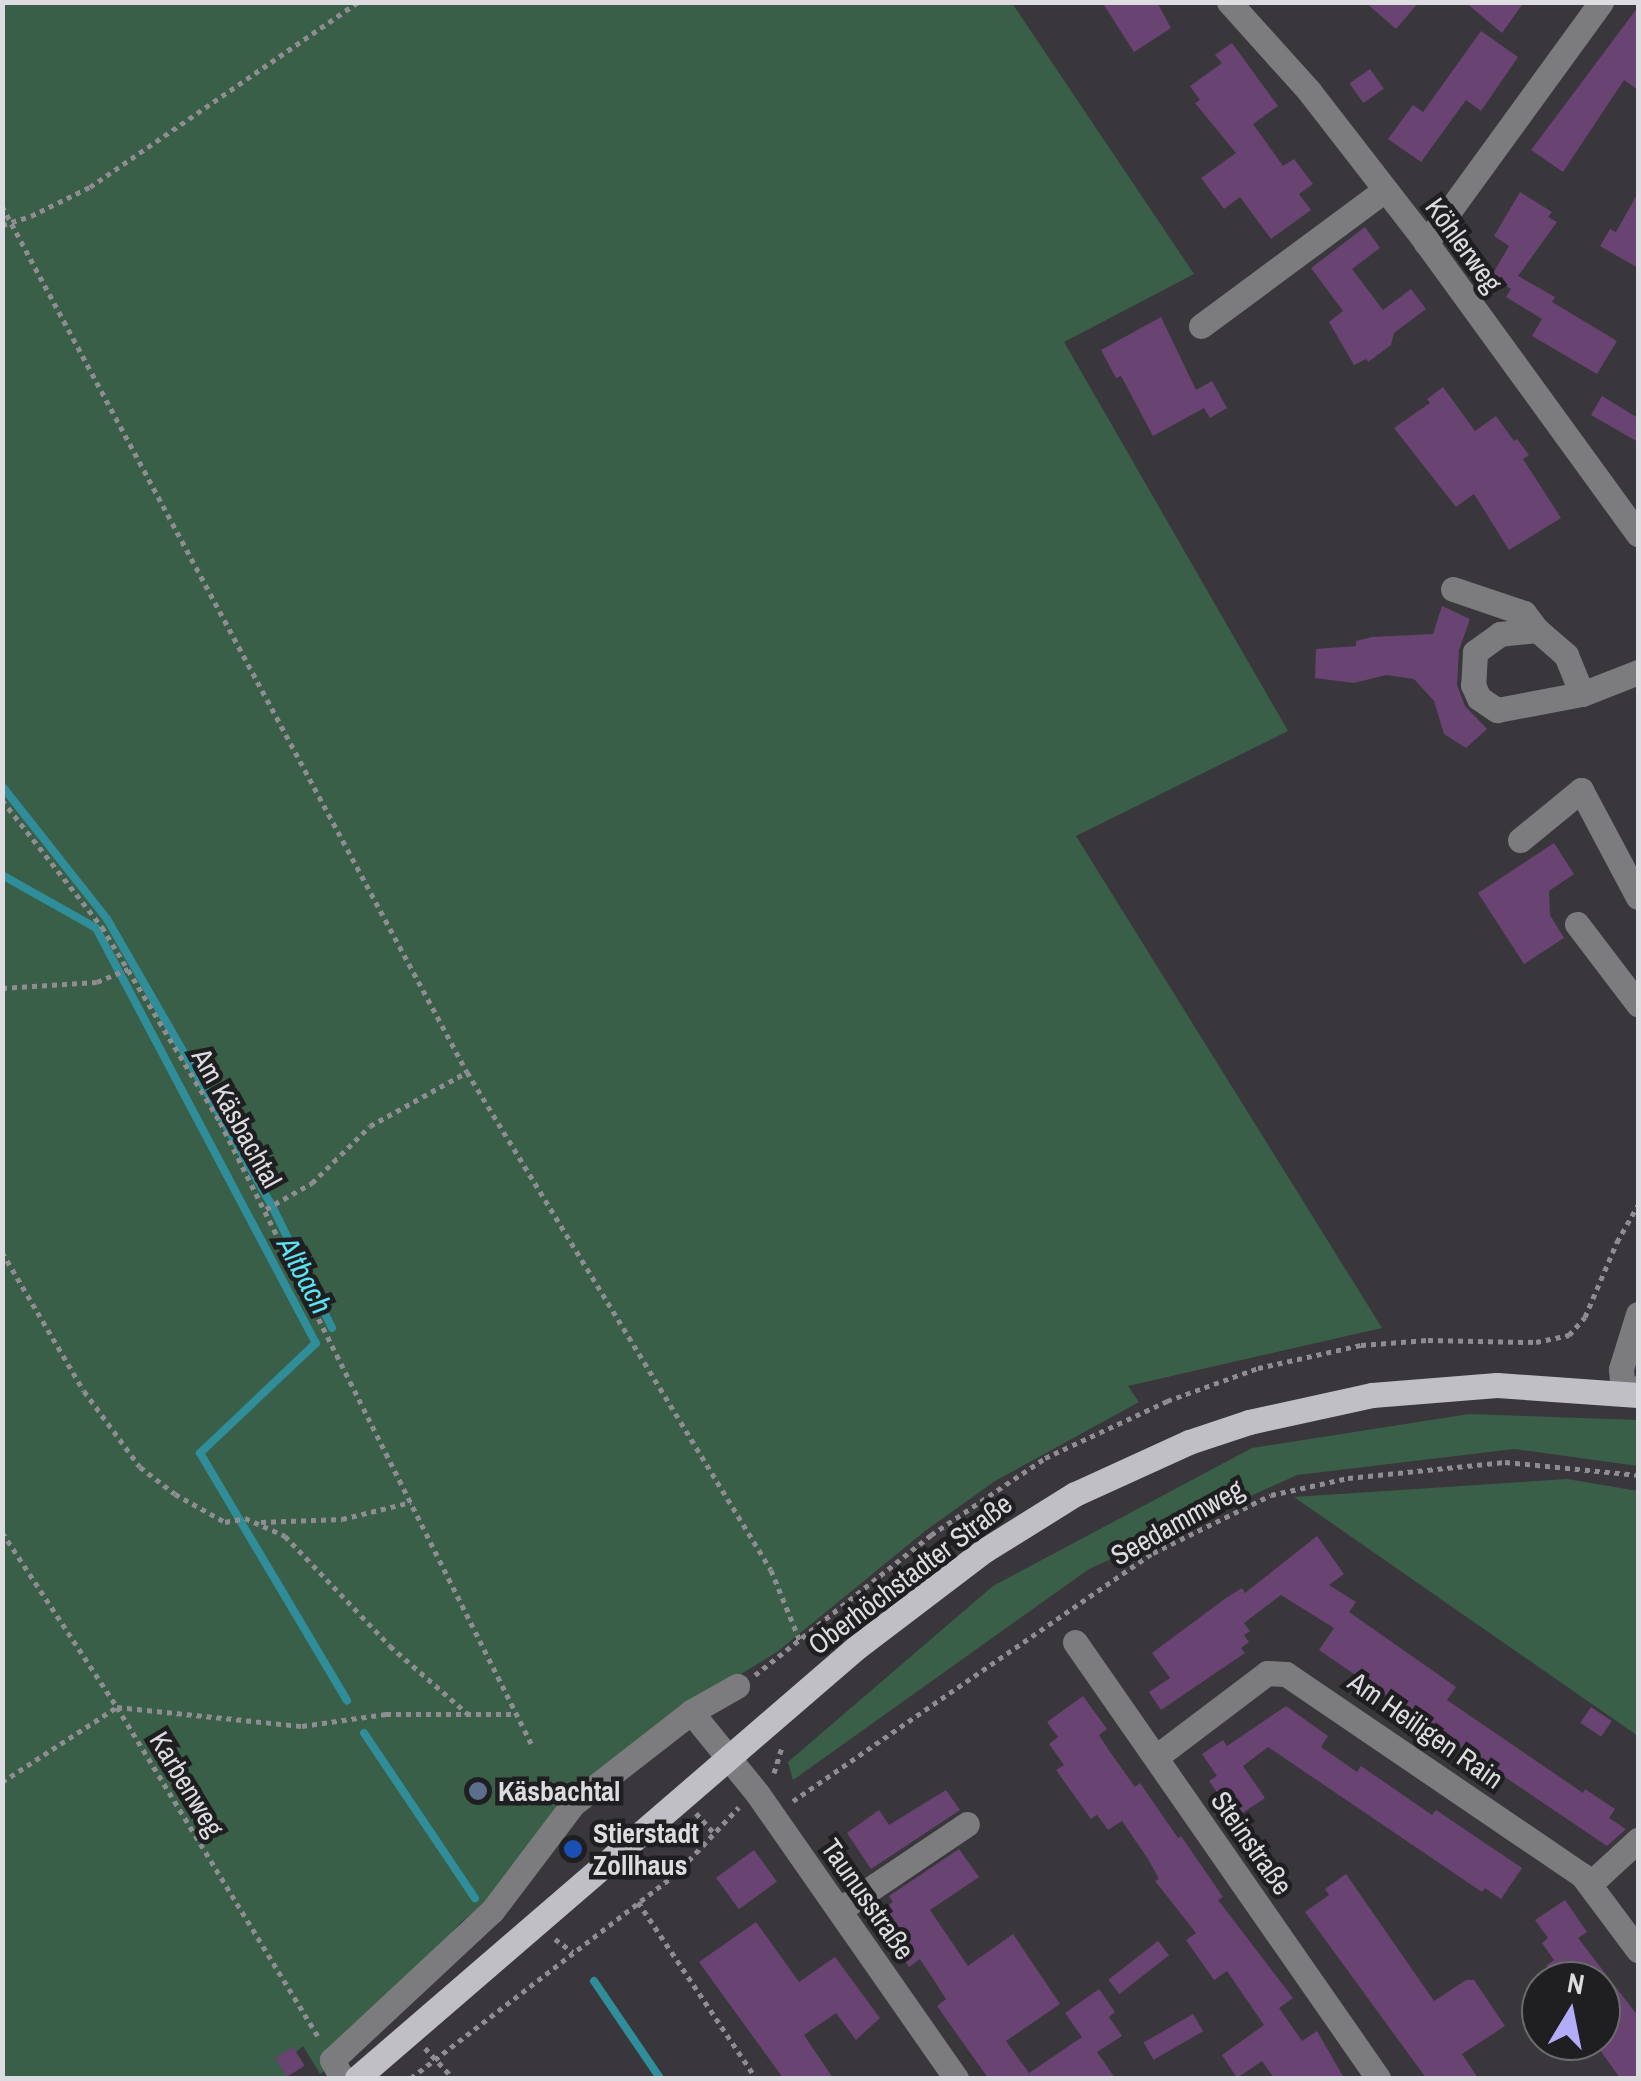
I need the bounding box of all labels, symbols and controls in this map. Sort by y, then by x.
street label: Köhlerweg [1419,191,1509,299]
street label: Am Käsbachtal [185,1042,289,1194]
water label: Altbach [270,1230,340,1320]
street label: Seedammweg [1105,1472,1249,1572]
street label: Oberhöchstadter Straße [802,1486,1018,1662]
street label: Am Heiligen Rain [1342,1664,1510,1796]
street label: Karbenweg [143,1726,231,1842]
place label: Käsbachtal [498,1774,620,1808]
marker: Käsbachtal [467,1780,489,1802]
street label: Steinstraße [1204,1785,1300,1901]
place label: Stierstadt Zollhaus [593,1816,699,1882]
street label: Taunusstraße [814,1832,922,1966]
marker: Stierstadt Zollhaus [562,1838,584,1860]
north arrow [1521,1961,1621,2061]
text: N [1564,1963,1587,2004]

